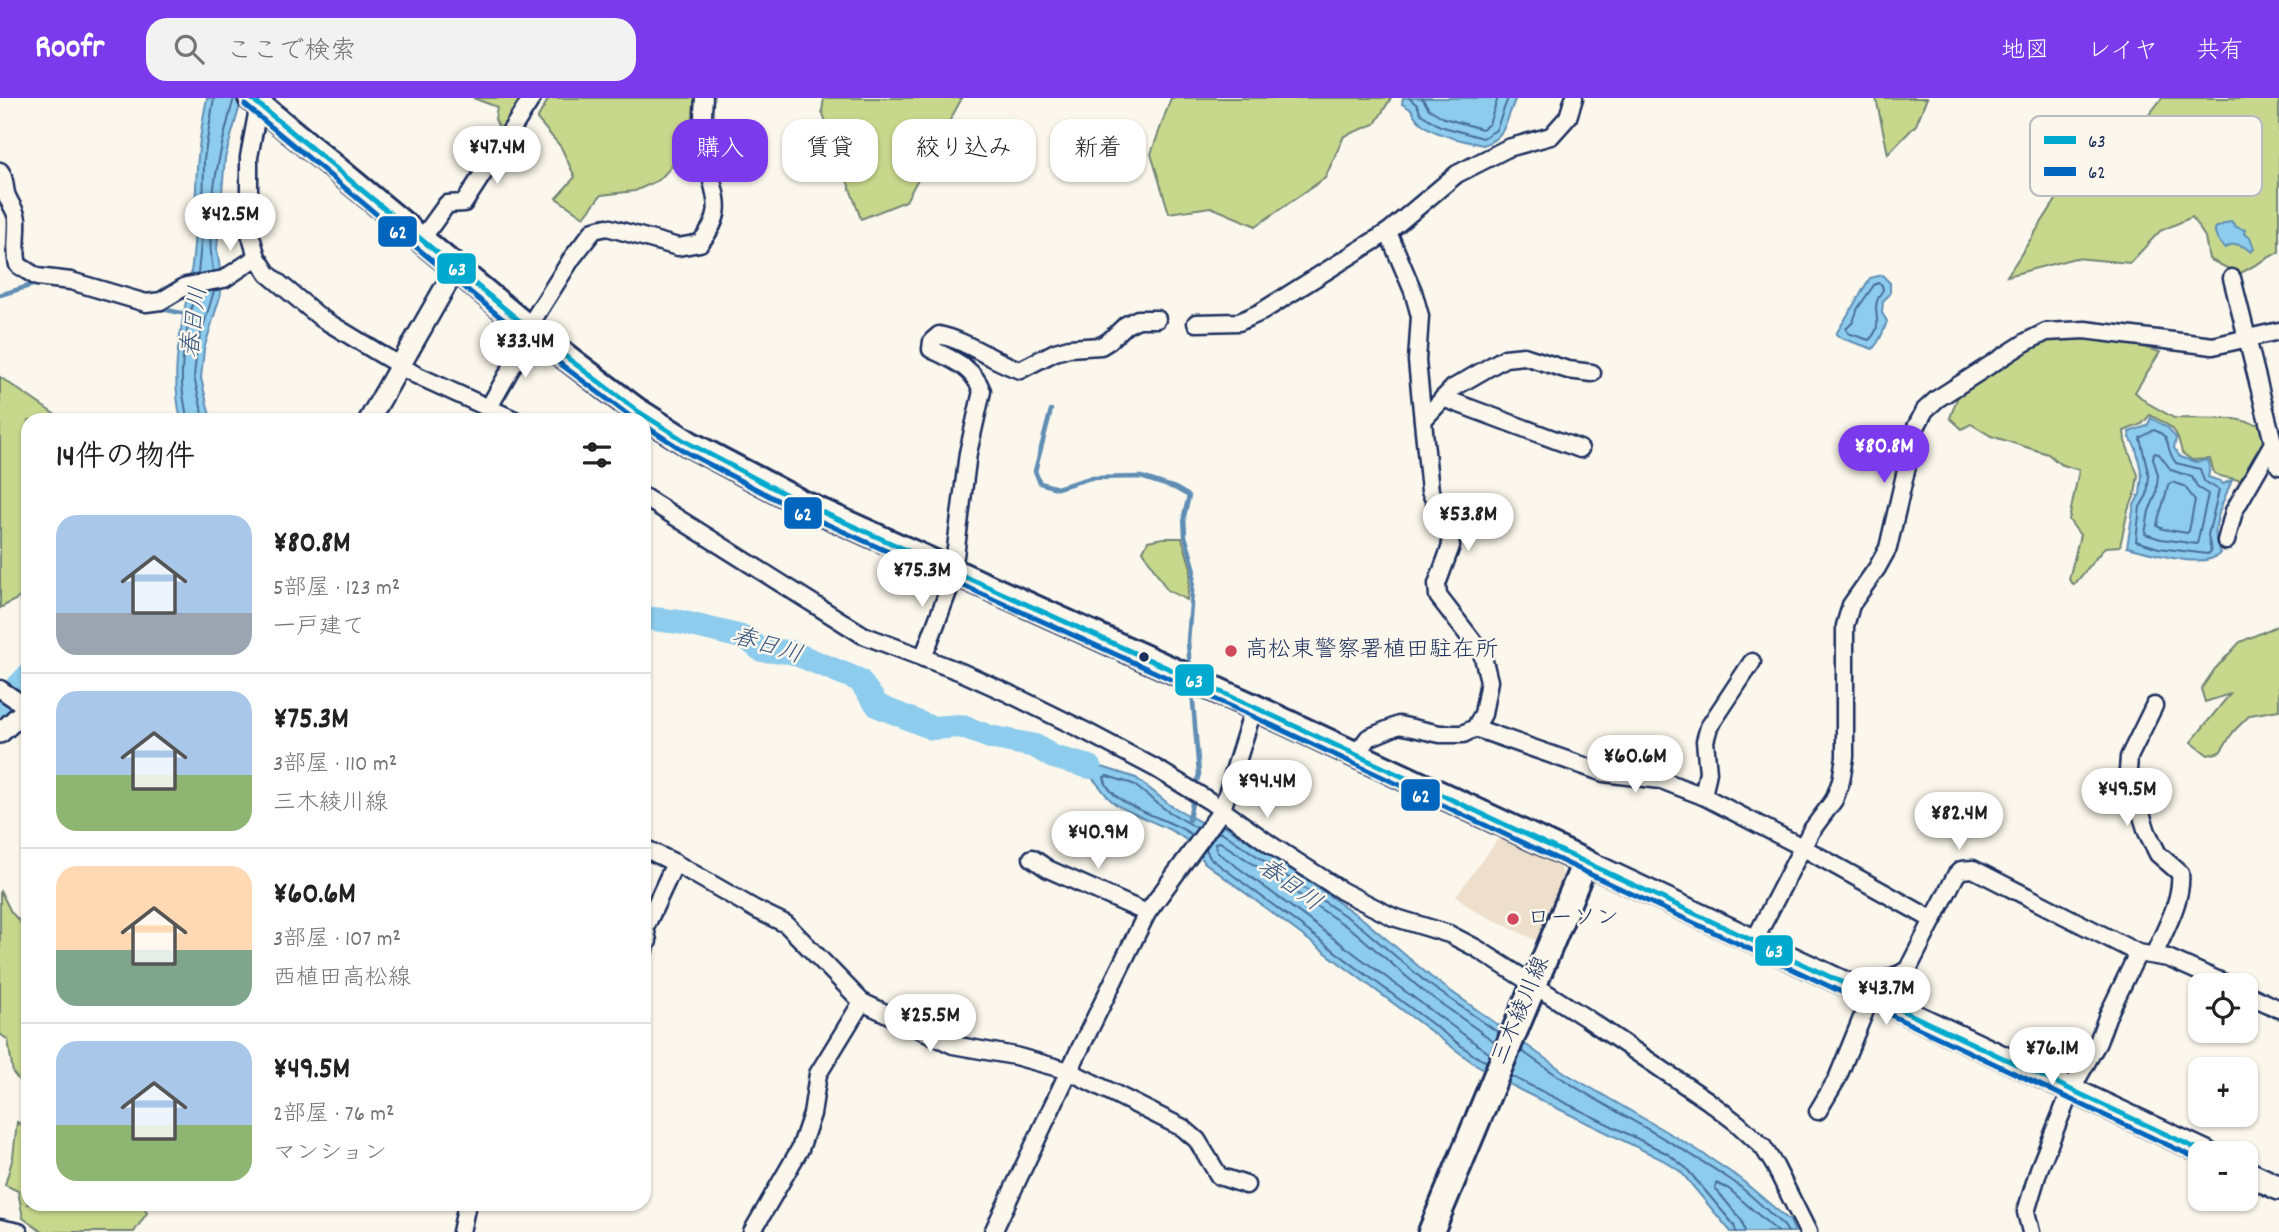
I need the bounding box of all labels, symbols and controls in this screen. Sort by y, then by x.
search box [146,18,636,81]
text: Roofr [35,26,104,73]
icon: search [170,30,208,68]
text: ここで検索 [226,34,356,71]
text: 地図 [2001,35,2049,69]
text: レイヤ [2087,35,2158,69]
text: 共有 [2196,35,2244,69]
legend [2030,116,2262,196]
chip: 購入 [672,119,768,182]
chip: 賃貸 [782,119,878,182]
chip: 絞り込み [892,119,1036,182]
chip: 新着 [1050,119,1146,182]
pin: ¥47.4M [440,126,554,186]
text: 63 [2088,130,2106,157]
text: ¥47.4M [469,132,525,165]
text: 62 [2088,161,2106,188]
pin: ¥42.5M [173,194,287,253]
text: ¥42.5M [201,199,259,232]
line badge: 62 [377,215,418,248]
text: 62 [389,221,407,248]
line badge: 63 [436,252,477,285]
text: 63 [448,258,466,285]
water label: 春日川 [175,284,217,360]
pin: ¥33.4M [468,320,582,380]
text: ¥33.4M [496,326,554,359]
pin: ¥80.8M [1827,426,1941,485]
text: ¥80.8M [1854,431,1914,464]
icon: filters [578,436,616,474]
text: 14件の物件 [56,438,195,481]
pin: ¥53.8M [1411,494,1525,553]
line badge: 62 [783,496,823,530]
text: ¥53.8M [1439,499,1497,532]
text: 62 [794,503,812,530]
text: ¥80.8M [273,524,351,567]
icon: home [112,543,196,627]
pin: ¥75.3M [865,550,979,609]
text: ¥75.3M [893,555,951,588]
text: 5部屋 · 123 m² [273,573,400,606]
text: 一戸建て [273,612,365,645]
water label: 春日川 [728,620,806,674]
place label: 高松東警察署植田駐在所 [1245,635,1498,668]
marker: 高松東警察署植田駐在所 [1223,643,1239,659]
unlabelled marker [1137,650,1151,664]
line badge: 63 [1174,663,1215,697]
text: 63 [1185,670,1203,697]
text: ¥75.3M [273,700,349,743]
icon: home [112,719,196,803]
pin: ¥60.6M [1578,736,1692,795]
text: ¥60.6M [1603,741,1667,774]
text: 3部屋 · 110 m² [273,749,397,782]
pin: ¥94.4M [1210,760,1324,820]
text: ¥94.4M [1238,766,1296,799]
pin: ¥49.5M [2070,768,2184,828]
text: ¥49.5M [2097,774,2157,807]
line badge: 62 [1400,778,1441,812]
text: 62 [1412,785,1430,812]
text: 三木綾川線 [273,788,388,821]
pin: ¥82.4M [1902,792,2016,852]
text: ¥82.4M [1930,798,1988,831]
pin: ¥40.9M [1041,812,1155,871]
text: ¥40.9M [1067,817,1129,850]
water label: 春日川 [1250,851,1328,921]
text: ¥60.6M [273,875,356,918]
icon: home [112,894,196,978]
place label: ローソン [1527,903,1619,936]
marker: ローソン [1505,911,1521,927]
text: 3部屋 · 107 m² [273,924,401,957]
line badge: 63 [1754,934,1794,967]
text: 63 [1765,940,1783,967]
street label: 三木綾川線 [1484,952,1560,1070]
text: 西植田高松線 [273,963,411,996]
pin: ¥43.7M [1829,968,1943,1027]
text: ¥43.7M [1858,973,1915,1006]
map controls [2188,973,2258,1211]
button: locate [2188,973,2258,1043]
pin: ¥25.5M [873,995,987,1054]
text: ¥25.5M [900,1000,960,1033]
pin: ¥76.1M [1995,1028,2109,1087]
text: ¥76.1M [2025,1033,2079,1066]
text: ¥49.5M [273,1050,350,1093]
button: + [2188,1057,2258,1127]
icon: home [112,1069,196,1153]
text: 2部屋 · 76 m² [273,1099,394,1132]
text: マンション [273,1138,387,1171]
button: − [2188,1141,2258,1211]

